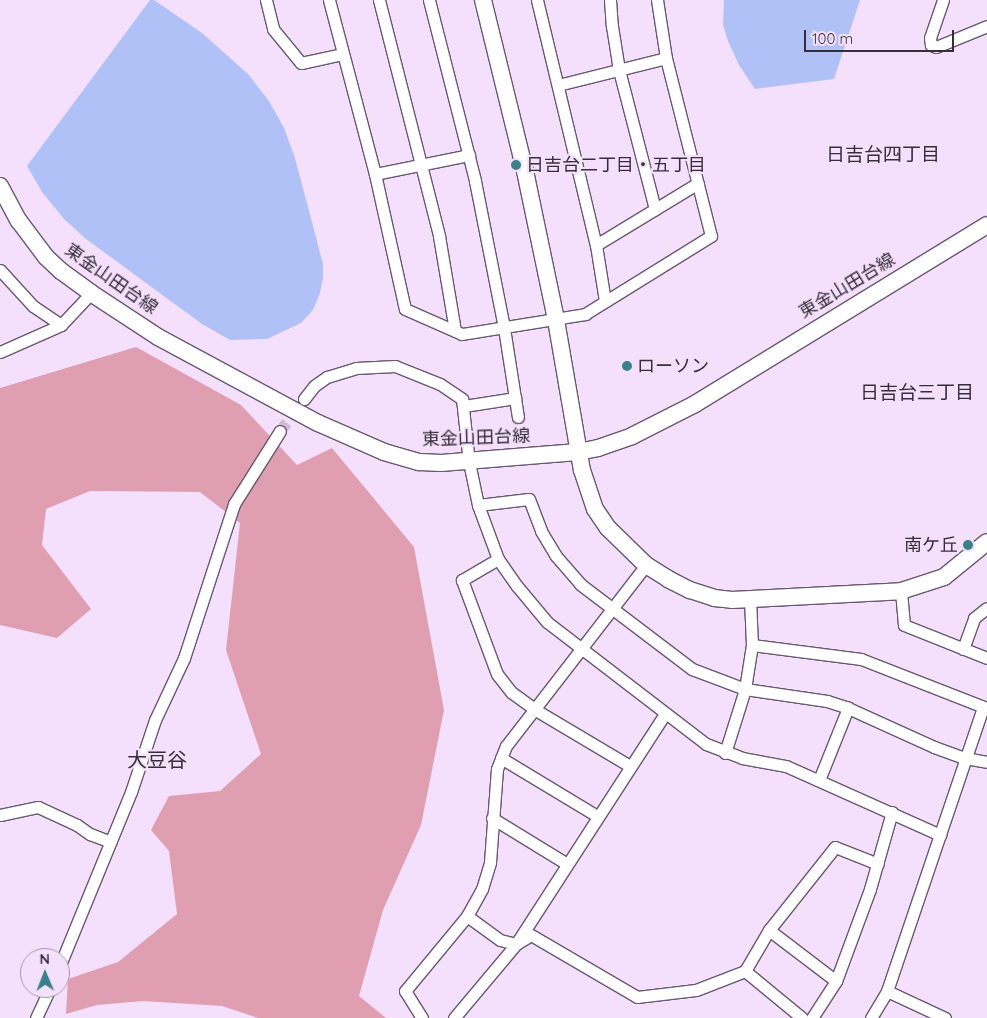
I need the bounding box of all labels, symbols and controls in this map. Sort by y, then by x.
scale bar [807,20,957,52]
text: 100 m [812,29,853,48]
district label: 日吉台四丁目 [826,144,940,166]
place label: 日吉台二丁目・五丁目 [526,154,706,176]
marker: 日吉台二丁目・五丁目 [510,159,522,171]
street label: 東金山田台線 [61,239,161,319]
street label: 東金山田台線 [795,249,899,323]
place label: ローソン [637,355,709,377]
marker: ローソン [621,360,633,372]
district label: 日吉台三丁目 [860,382,974,404]
street label: 東金山田台線 [422,425,530,451]
place label: 南ケ丘 [904,534,958,556]
marker: 南ケ丘 [962,539,974,551]
district label: 大豆谷 [127,747,187,771]
north arrow [20,948,70,998]
text: N [39,950,50,968]

